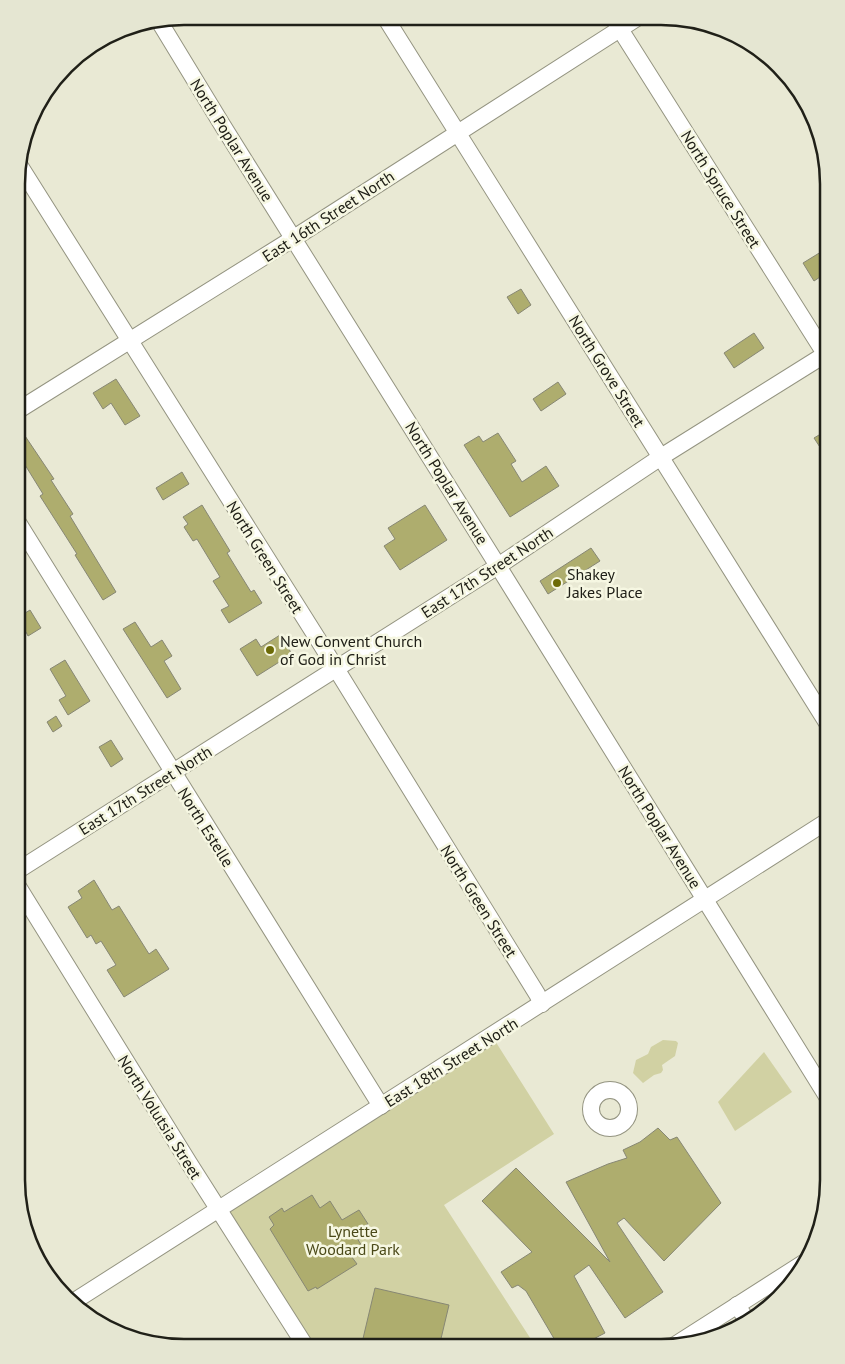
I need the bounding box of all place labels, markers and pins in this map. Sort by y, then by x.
place label: Shakey Jakes Place [566,564,643,602]
marker: Shakey Jakes Place [551,577,563,589]
place label: New Convent Church of God in Christ [280,631,422,669]
marker: New Convent Church of God in Christ [264,644,276,656]

